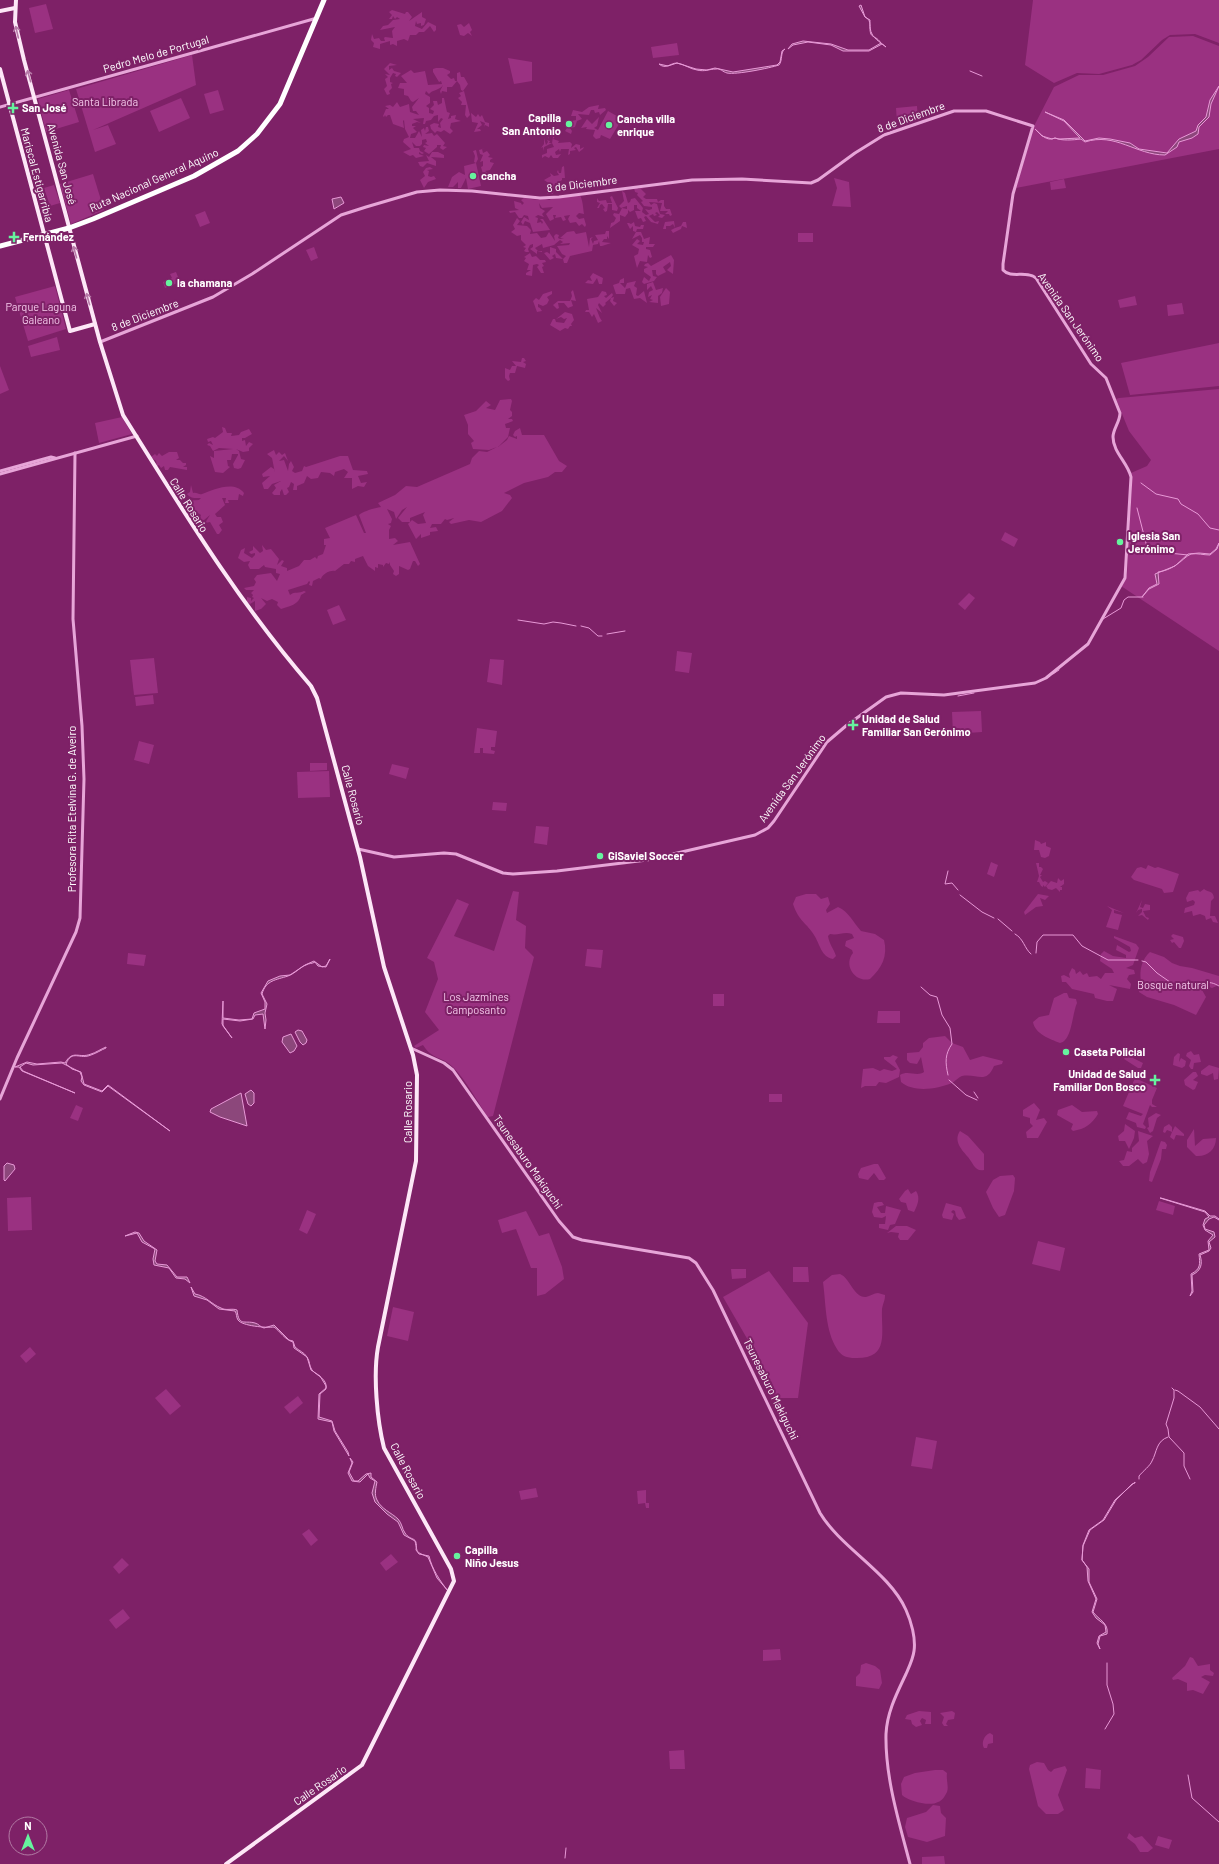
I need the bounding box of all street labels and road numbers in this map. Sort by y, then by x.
street label: Pedro Melo de Portugal [102,32,210,75]
street label: 8 de Diciembre [875,98,946,135]
street label: Avenida San José [45,122,80,206]
street label: Mariscal Estigarribia [19,126,56,223]
street label: Ruta Nacional General Aquino [87,145,220,214]
street label: 8 de Diciembre [546,173,618,194]
street label: Avenida San Jerónimo [1036,270,1107,364]
street label: 8 de Diciembre [109,296,180,333]
street label: Calle Rosario [168,475,211,534]
street label: Profesora Rita Etelvina G. de Aveiro [65,726,78,892]
street label: Avenida San Jerónimo [755,731,828,824]
street label: Calle Rosario [339,763,368,826]
street label: Calle Rosario [401,1081,414,1143]
street label: Tsunesaburo Makiguchi [491,1112,566,1211]
street label: Tsunesaburo Makiguchi [741,1336,802,1442]
street label: Calle Rosario [388,1440,429,1501]
street label: Calle Rosario [291,1762,349,1808]

